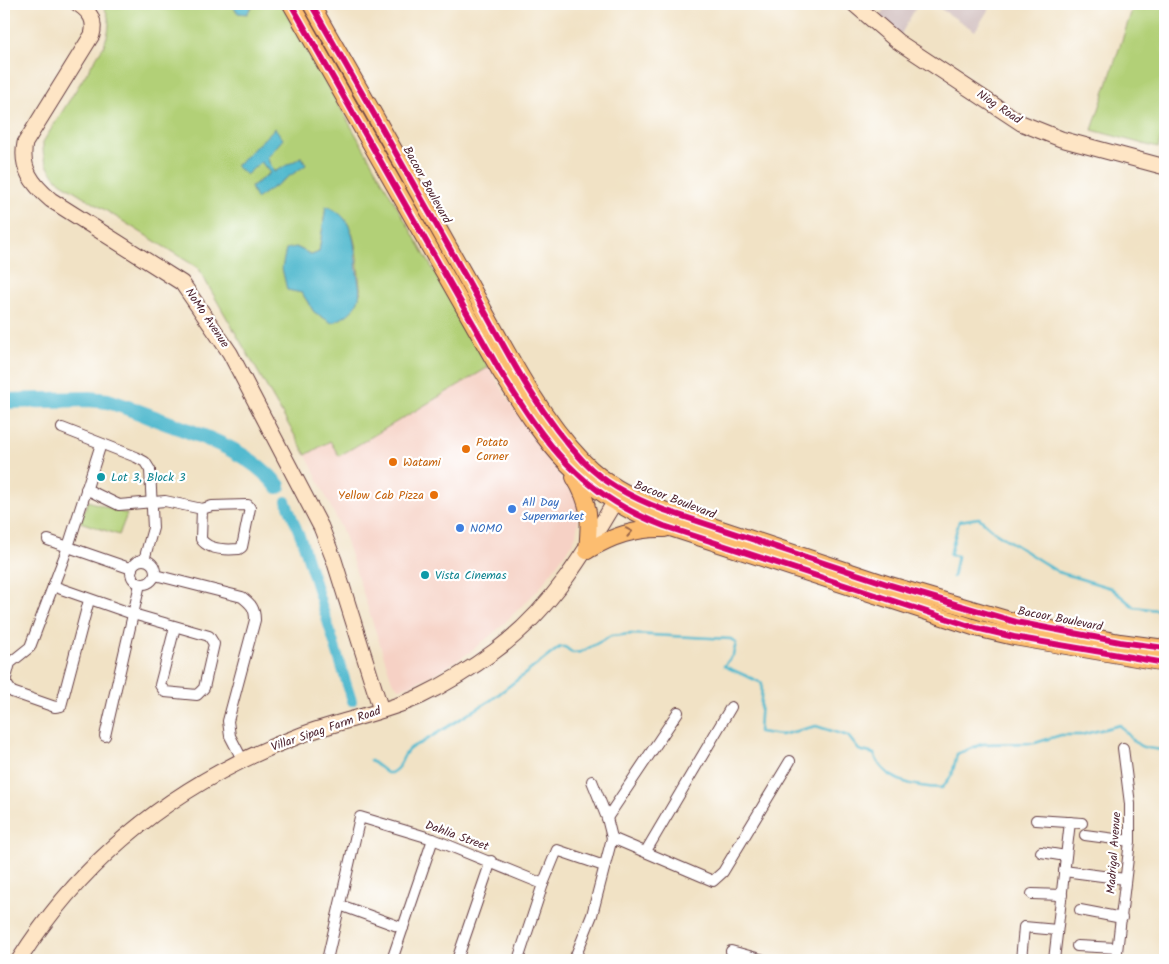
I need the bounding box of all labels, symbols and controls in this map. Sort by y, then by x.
street label: Niog Road [973,85,1026,130]
street label: Bacoor Boulevard [398,143,457,228]
street label: NoMo Avenue [180,284,234,352]
place label: Potato Corner [476,433,509,466]
marker: Potato Corner [460,443,472,455]
place label: Watami [403,453,442,472]
marker: Watami [387,456,399,468]
place label: Lot 3, Block 3 [111,468,186,487]
marker: Lot 3, Block 3 [95,471,107,483]
street label: Bacoor Boulevard [631,476,720,525]
place label: Yellow Cab Pizza [338,486,424,505]
marker: Yellow Cab Pizza [428,489,440,501]
place label: All Day Supermarket [522,493,584,526]
marker: All Day Supermarket [506,503,518,515]
place label: NOMO [470,519,503,538]
marker: NOMO [454,522,466,534]
one-way arrow [625,527,634,538]
place label: Vista Cinemas [435,566,507,585]
marker: Vista Cinemas [419,569,431,581]
street label: Bacoor Boulevard [1016,601,1105,637]
street label: Villar Sipag Farm Road [269,701,384,757]
street label: Madrigal Avenue [1102,811,1126,895]
street label: Dahlia Street [423,816,492,856]

